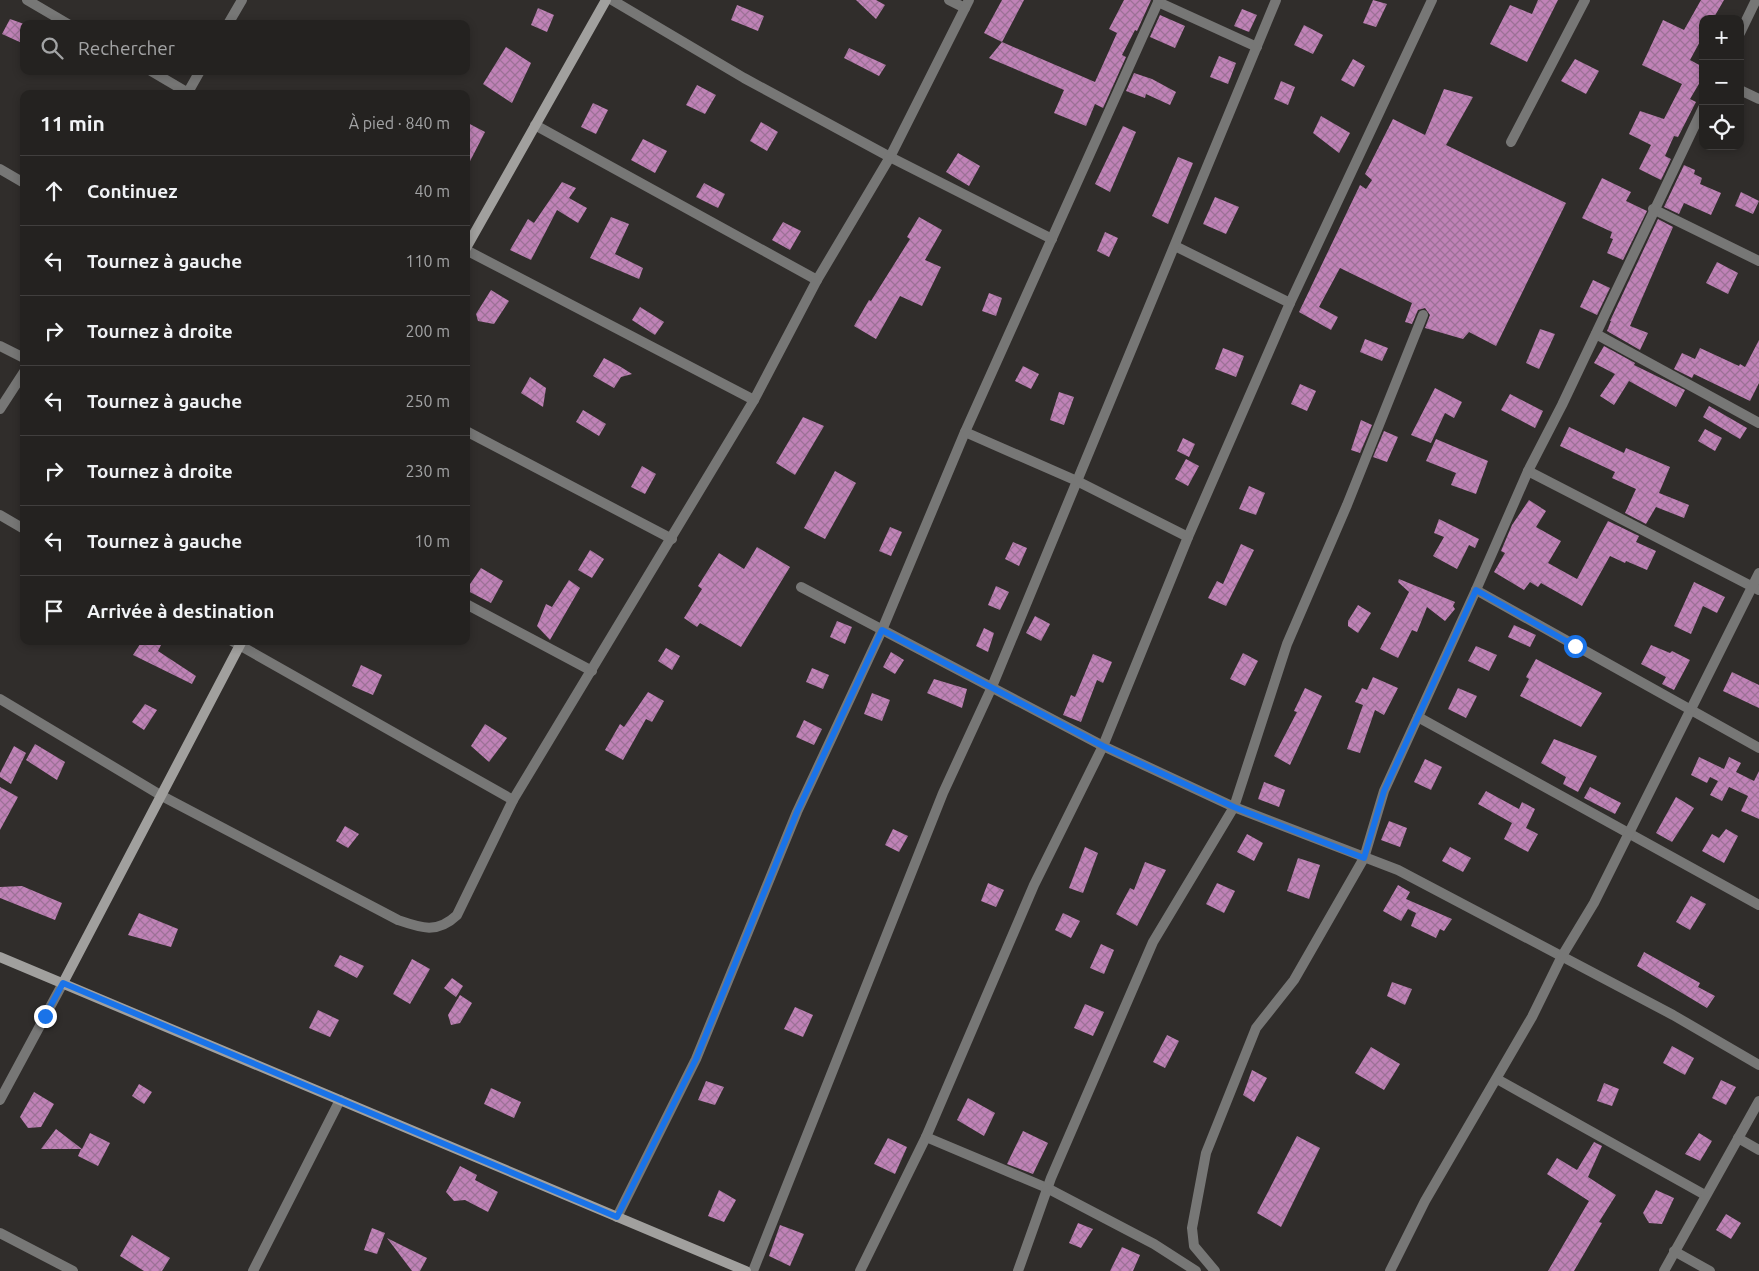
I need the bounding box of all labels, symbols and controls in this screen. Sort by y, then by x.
map controls [1699,15,1744,150]
button: + [1699,15,1744,60]
search box [20,20,470,75]
icon: search [38,34,66,62]
text: Rechercher [78,37,175,59]
button: − [1699,60,1744,105]
button: locate [1699,105,1744,150]
text: 11 min [40,111,105,135]
text: À pied · 840 m [349,114,450,132]
icon: ahead [40,177,68,205]
text: Continuez [87,180,177,202]
text: 40 m [414,182,450,200]
icon: left [40,247,68,275]
text: Tournez à gauche [87,250,242,272]
text: 110 m [405,252,450,270]
icon: right [40,317,68,345]
text: Tournez à droite [87,320,233,342]
text: 200 m [405,322,450,340]
icon: left [40,387,68,415]
text: Tournez à gauche [87,390,242,412]
text: 250 m [405,392,450,410]
icon: right [40,457,68,485]
text: Tournez à droite [87,460,233,482]
text: 230 m [405,462,450,480]
icon: left [40,527,68,555]
text: Tournez à gauche [87,530,242,552]
text: 10 m [414,532,450,550]
icon: arrive [40,597,68,625]
text: Arrivée à destination [87,600,274,622]
route start [1564,635,1587,658]
route end [34,1005,57,1028]

